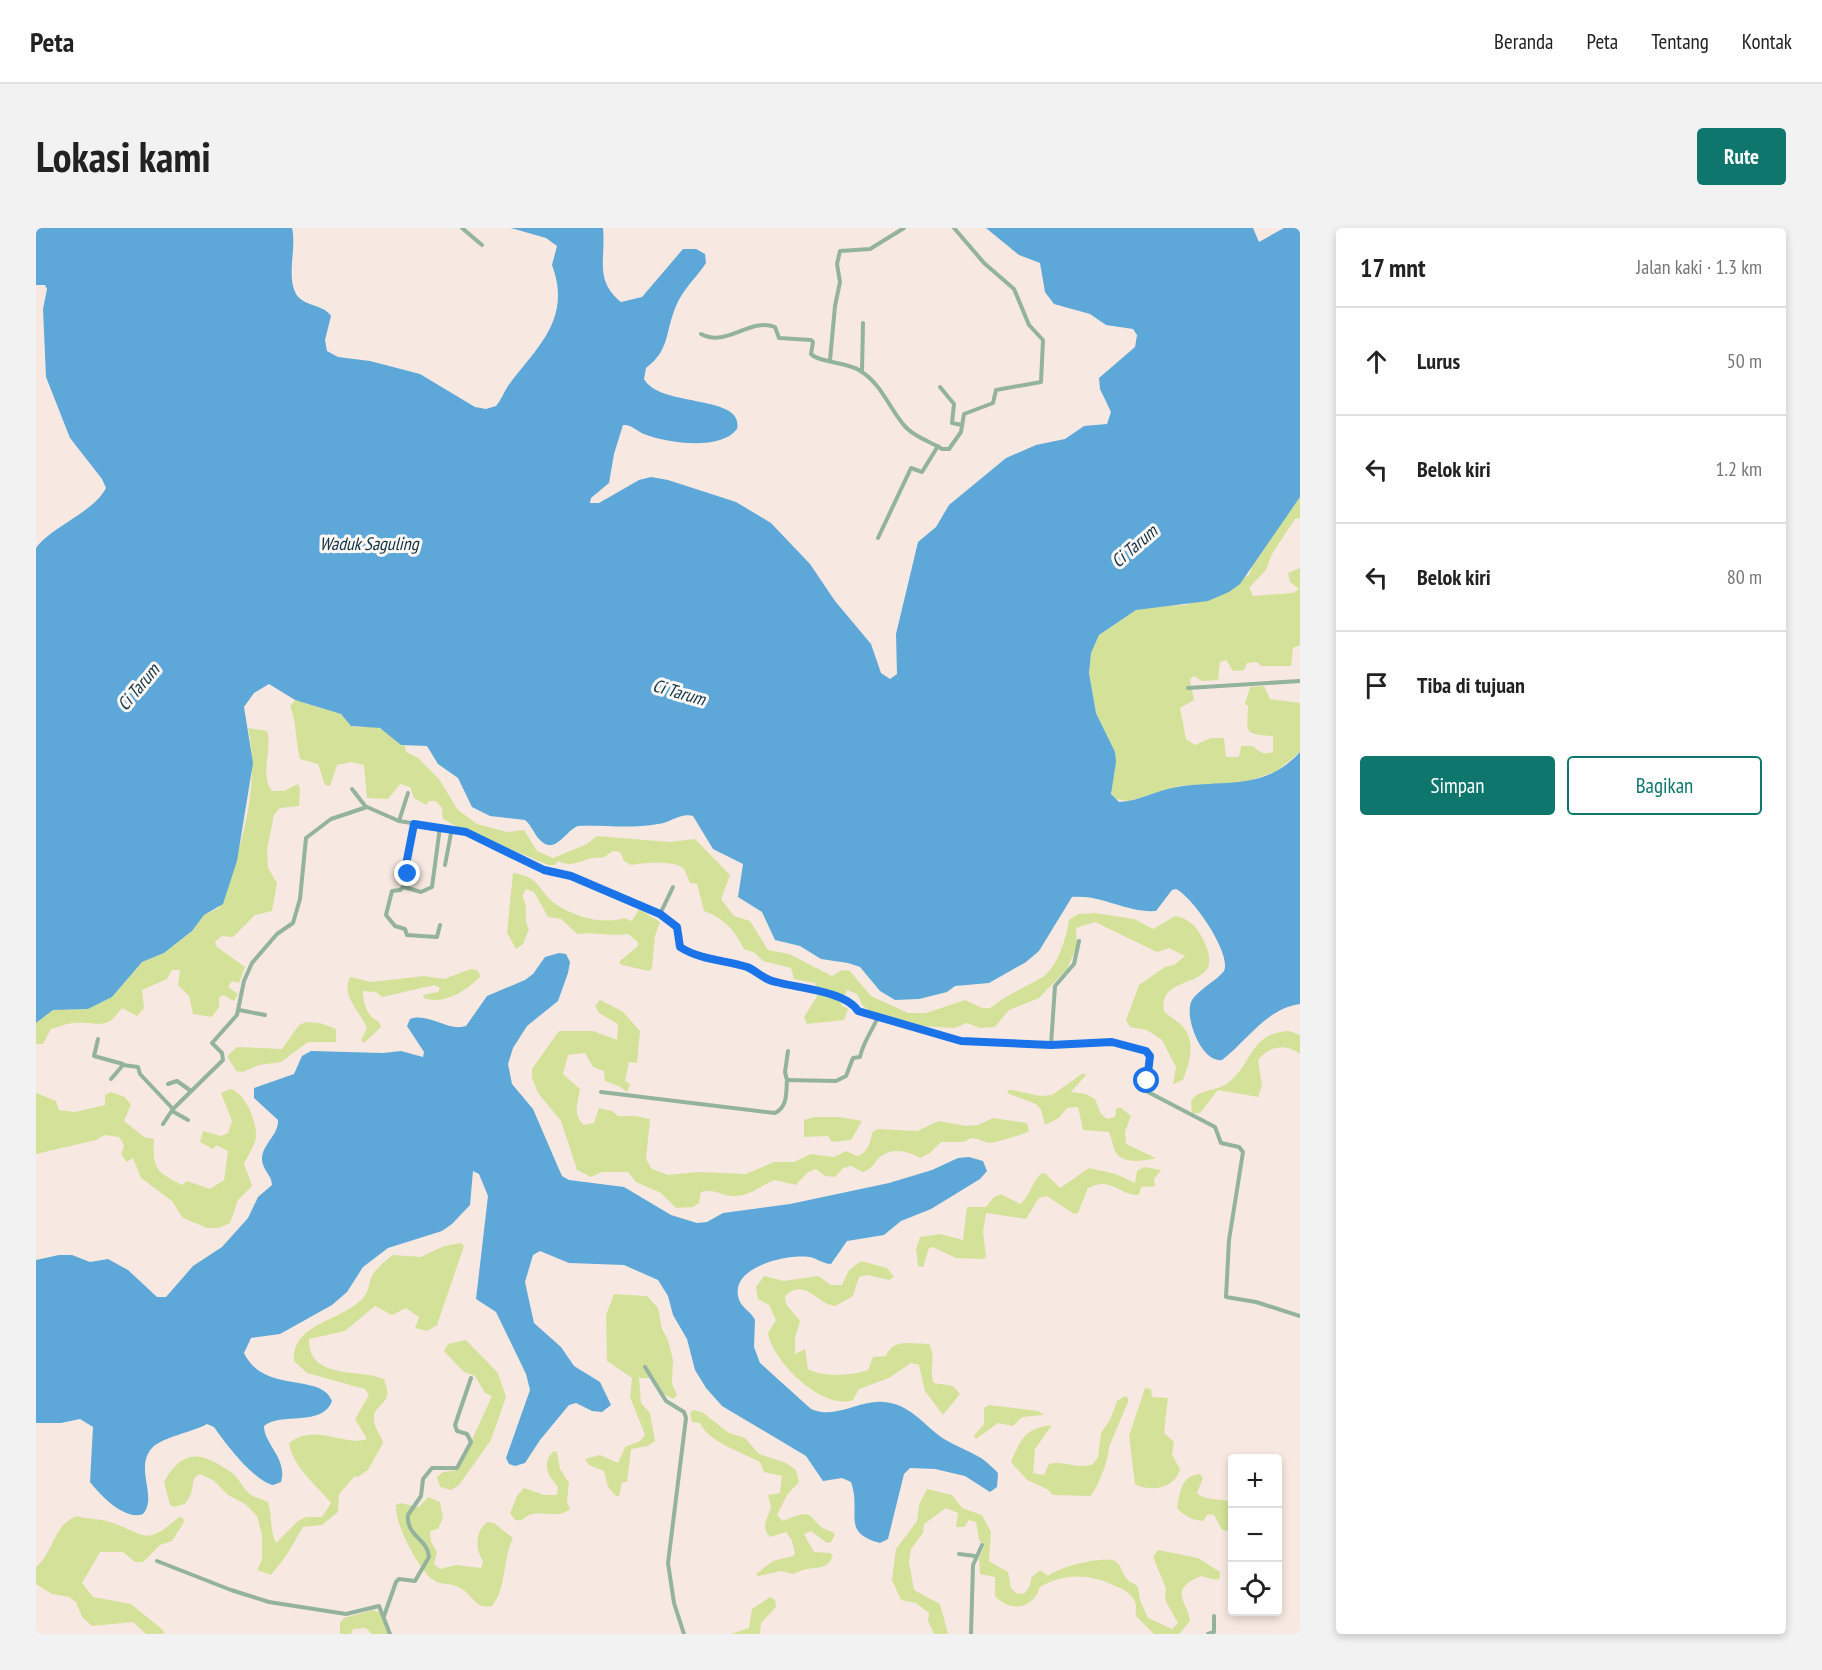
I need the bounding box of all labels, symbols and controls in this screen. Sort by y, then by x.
text: Peta [30,23,74,60]
text: Beranda [1494,28,1554,55]
text: Peta [1587,28,1618,55]
text: Tentang [1651,28,1709,55]
text: Kontak [1742,28,1792,55]
button: Rute [1697,128,1786,185]
text: Lokasi kami [36,129,211,184]
text: 17 mnt [1360,251,1426,284]
text: Jalan kaki · 1.3 km [1636,254,1762,280]
icon: ahead [1360,345,1393,378]
text: Lurus [1417,347,1460,375]
text: 50 m [1727,348,1762,374]
icon: left [1360,453,1393,486]
text: Belok kiri [1417,455,1491,483]
text: 1.2 km [1715,456,1762,482]
water label: Ci Tarum [1106,519,1163,572]
water label: Waduk Saguling [320,532,420,555]
icon: left [1360,561,1393,594]
text: Belok kiri [1417,563,1491,591]
text: 80 m [1727,564,1762,590]
water label: Ci Tarum [112,658,165,715]
icon: arrive [1360,669,1393,702]
text: Tiba di tujuan [1417,671,1525,699]
water label: Ci Tarum [650,674,709,711]
button: Simpan [1360,756,1555,815]
button: Bagikan [1567,756,1762,815]
route end [394,860,420,886]
route start [1133,1067,1159,1093]
map controls [1228,1454,1282,1616]
button: + [1228,1454,1282,1508]
button: − [1228,1508,1282,1562]
button: locate [1228,1562,1282,1616]

